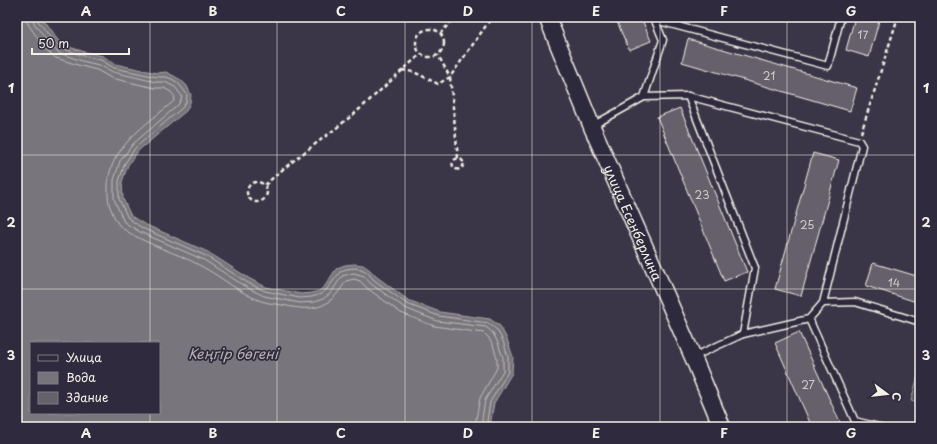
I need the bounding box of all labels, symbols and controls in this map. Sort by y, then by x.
text: A [81,1,91,20]
text: B [209,1,218,20]
text: C [336,1,346,20]
text: D [463,1,473,20]
text: E [592,1,600,20]
text: F [720,1,728,20]
text: G [846,1,856,20]
house number: 17 [858,26,869,43]
scale bar [32,30,129,56]
text: 50 m [38,34,69,52]
house number: 21 [763,67,775,84]
text: 1 [8,78,14,97]
text: 1 [923,78,929,97]
street label: улица Есенберлина [600,161,668,284]
house number: 23 [695,186,709,203]
text: 2 [6,212,16,231]
text: 2 [921,212,931,231]
house number: 25 [800,216,814,233]
house number: 14 [888,274,900,291]
legend [30,342,160,414]
water label: Кеңгір бөгені [188,343,280,364]
text: 3 [7,345,16,364]
text: 3 [922,345,931,364]
text: Улица [66,348,102,366]
text: Вода [66,368,96,386]
north arrow [867,374,907,414]
house number: 27 [801,376,815,393]
text: Здание [66,388,108,406]
text: С [888,391,906,403]
text: A [81,423,91,442]
text: B [209,423,218,442]
text: C [336,423,346,442]
text: D [463,423,473,442]
text: E [592,423,600,442]
text: F [720,423,728,442]
text: G [846,423,856,442]

